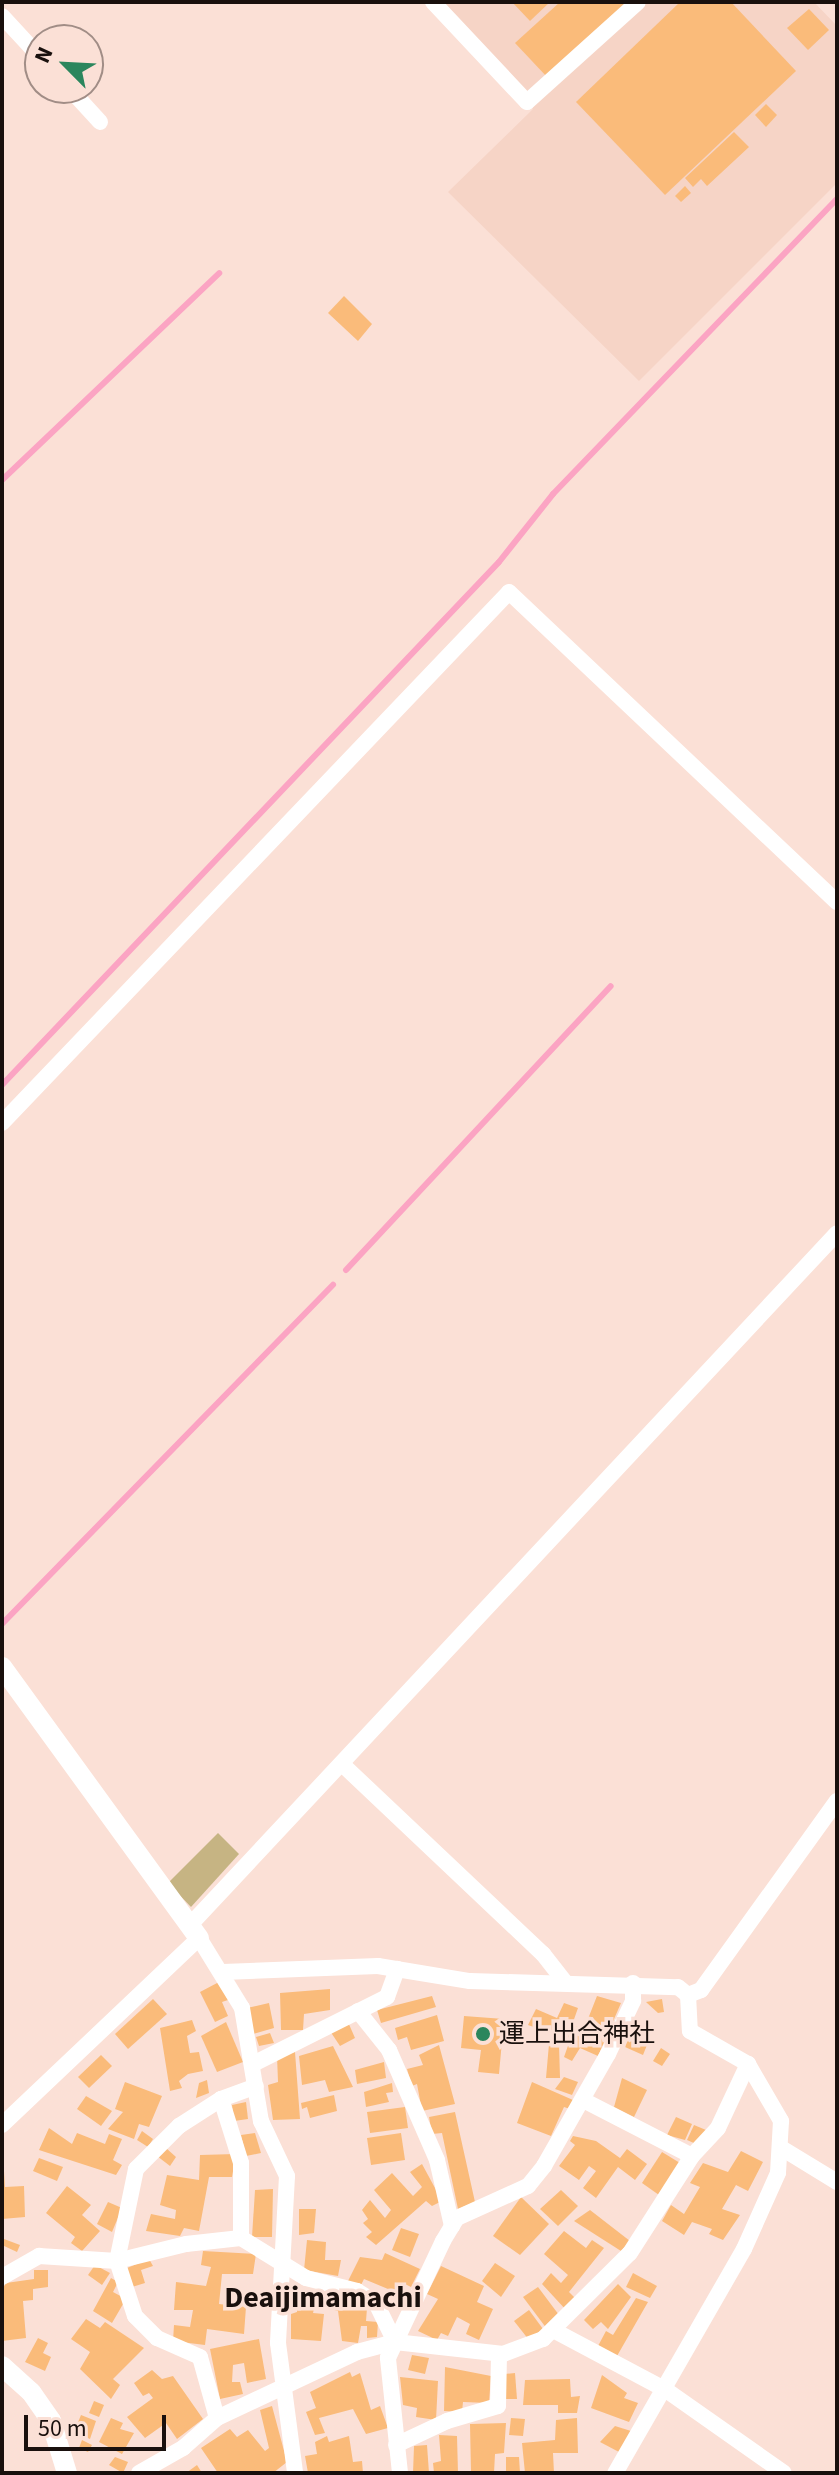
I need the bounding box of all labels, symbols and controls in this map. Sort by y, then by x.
north arrow [24,24,104,104]
text: N [26,42,61,68]
place label: 運上出合神社 [499,2018,655,2050]
marker: 運上出合神社 [474,2025,492,2043]
district label: Deaijimamachi [224,2280,422,2316]
scale bar [28,2399,170,2449]
text: 50 m [38,2411,87,2446]

